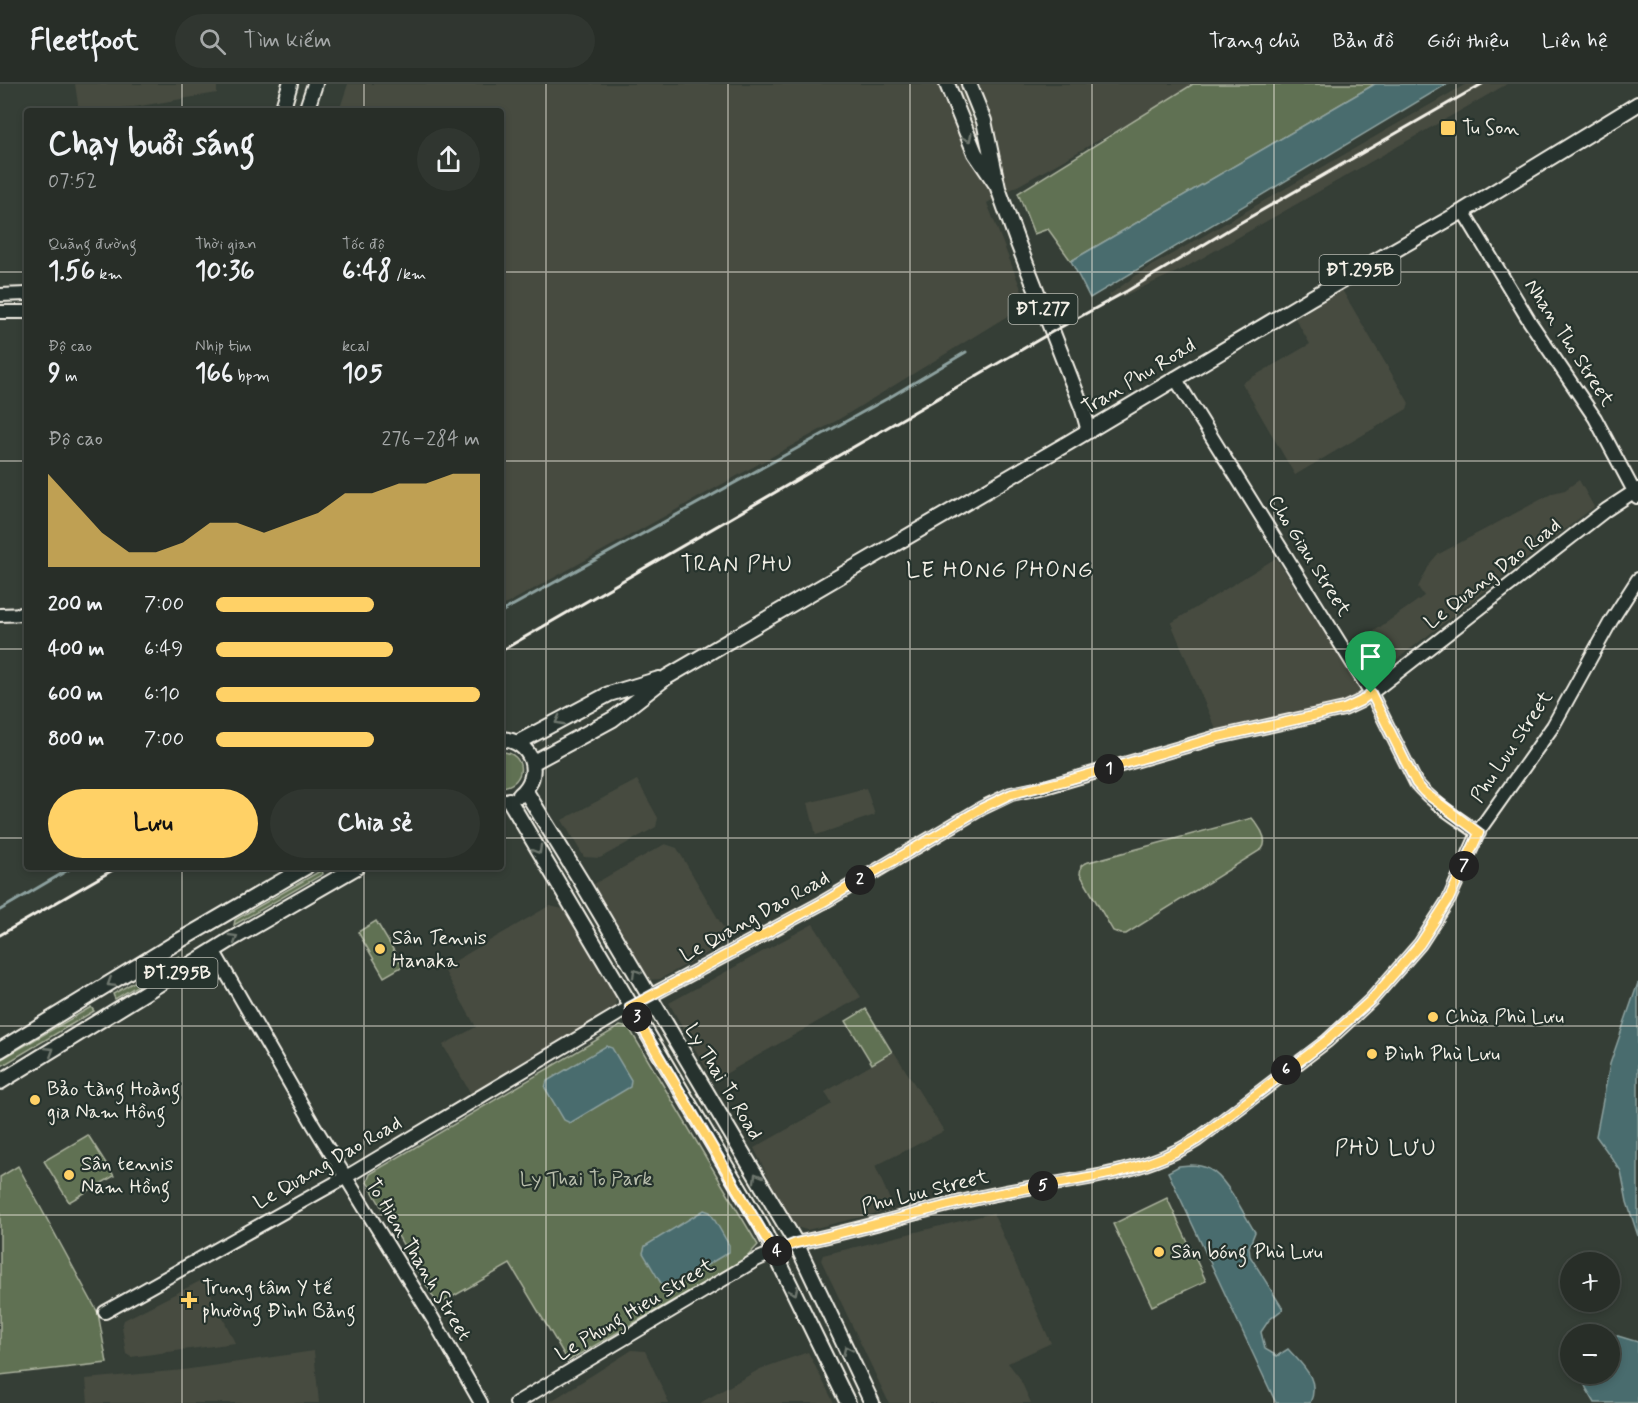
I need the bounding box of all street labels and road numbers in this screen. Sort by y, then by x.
road number: ĐT.295B [1320,255,1400,285]
street label: Nhan Tho Street [1518,274,1620,412]
road number: ĐT.277 [1008,294,1078,324]
street label: Tran Phu Road [1077,332,1201,422]
street label: Cho Giau Street [1261,490,1357,622]
street label: Le Quang Dao Road [1419,512,1567,636]
street label: Phu Luu Street [1465,685,1560,808]
street label: Le Quang Dao Road [676,865,834,969]
road number: ĐT.295B [136,958,218,988]
street label: Ly Thai To Road [678,1019,768,1145]
street label: Le Quang Dao Road [249,1110,407,1216]
street label: Phu Luu Street [859,1163,991,1221]
street label: To Hien Thanh Street [359,1174,477,1346]
street label: Le Phung Hieu Street [551,1252,721,1370]

